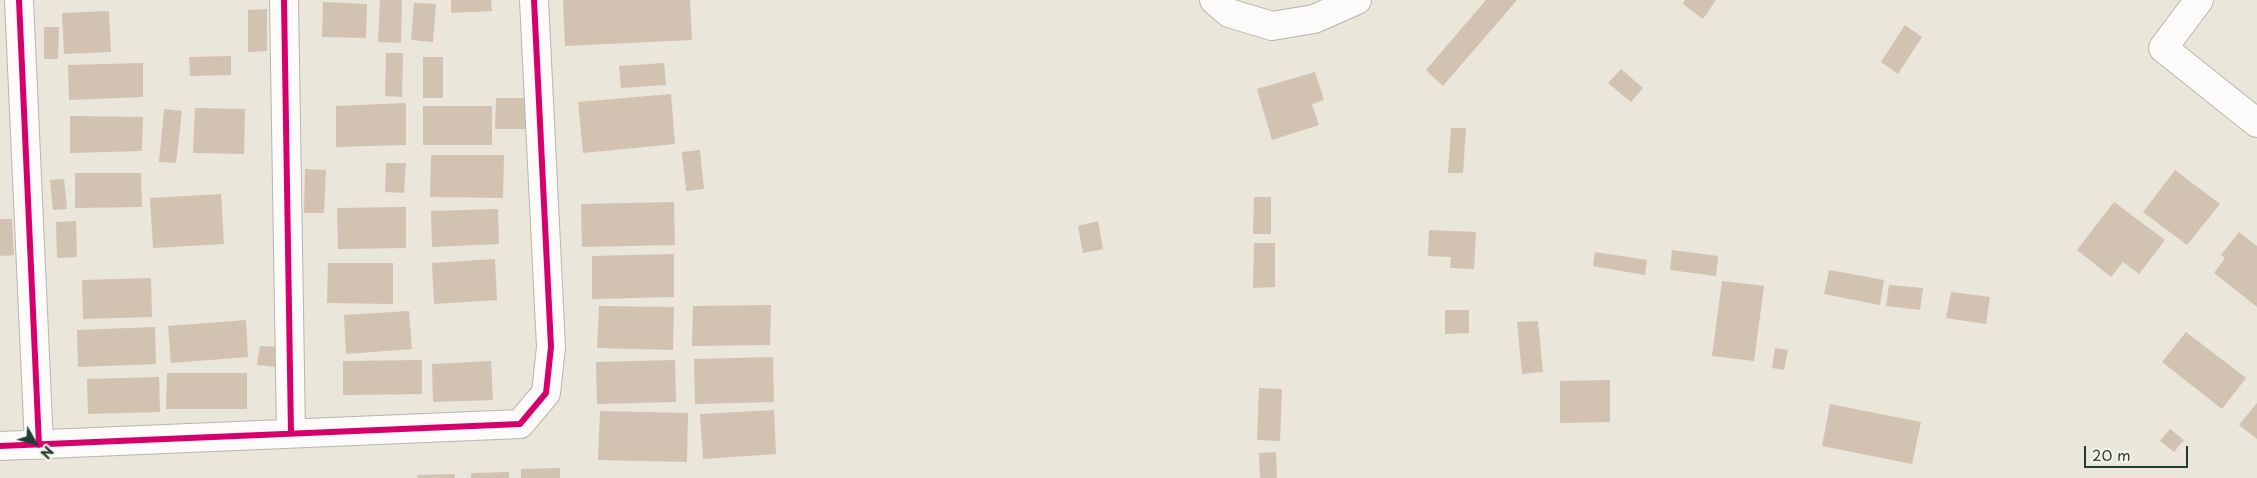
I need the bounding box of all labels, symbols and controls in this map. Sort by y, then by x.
north arrow [10,418,60,468]
scale bar [2087,436,2191,468]
text: N [36,442,59,463]
text: 20 m [2092,443,2131,466]

